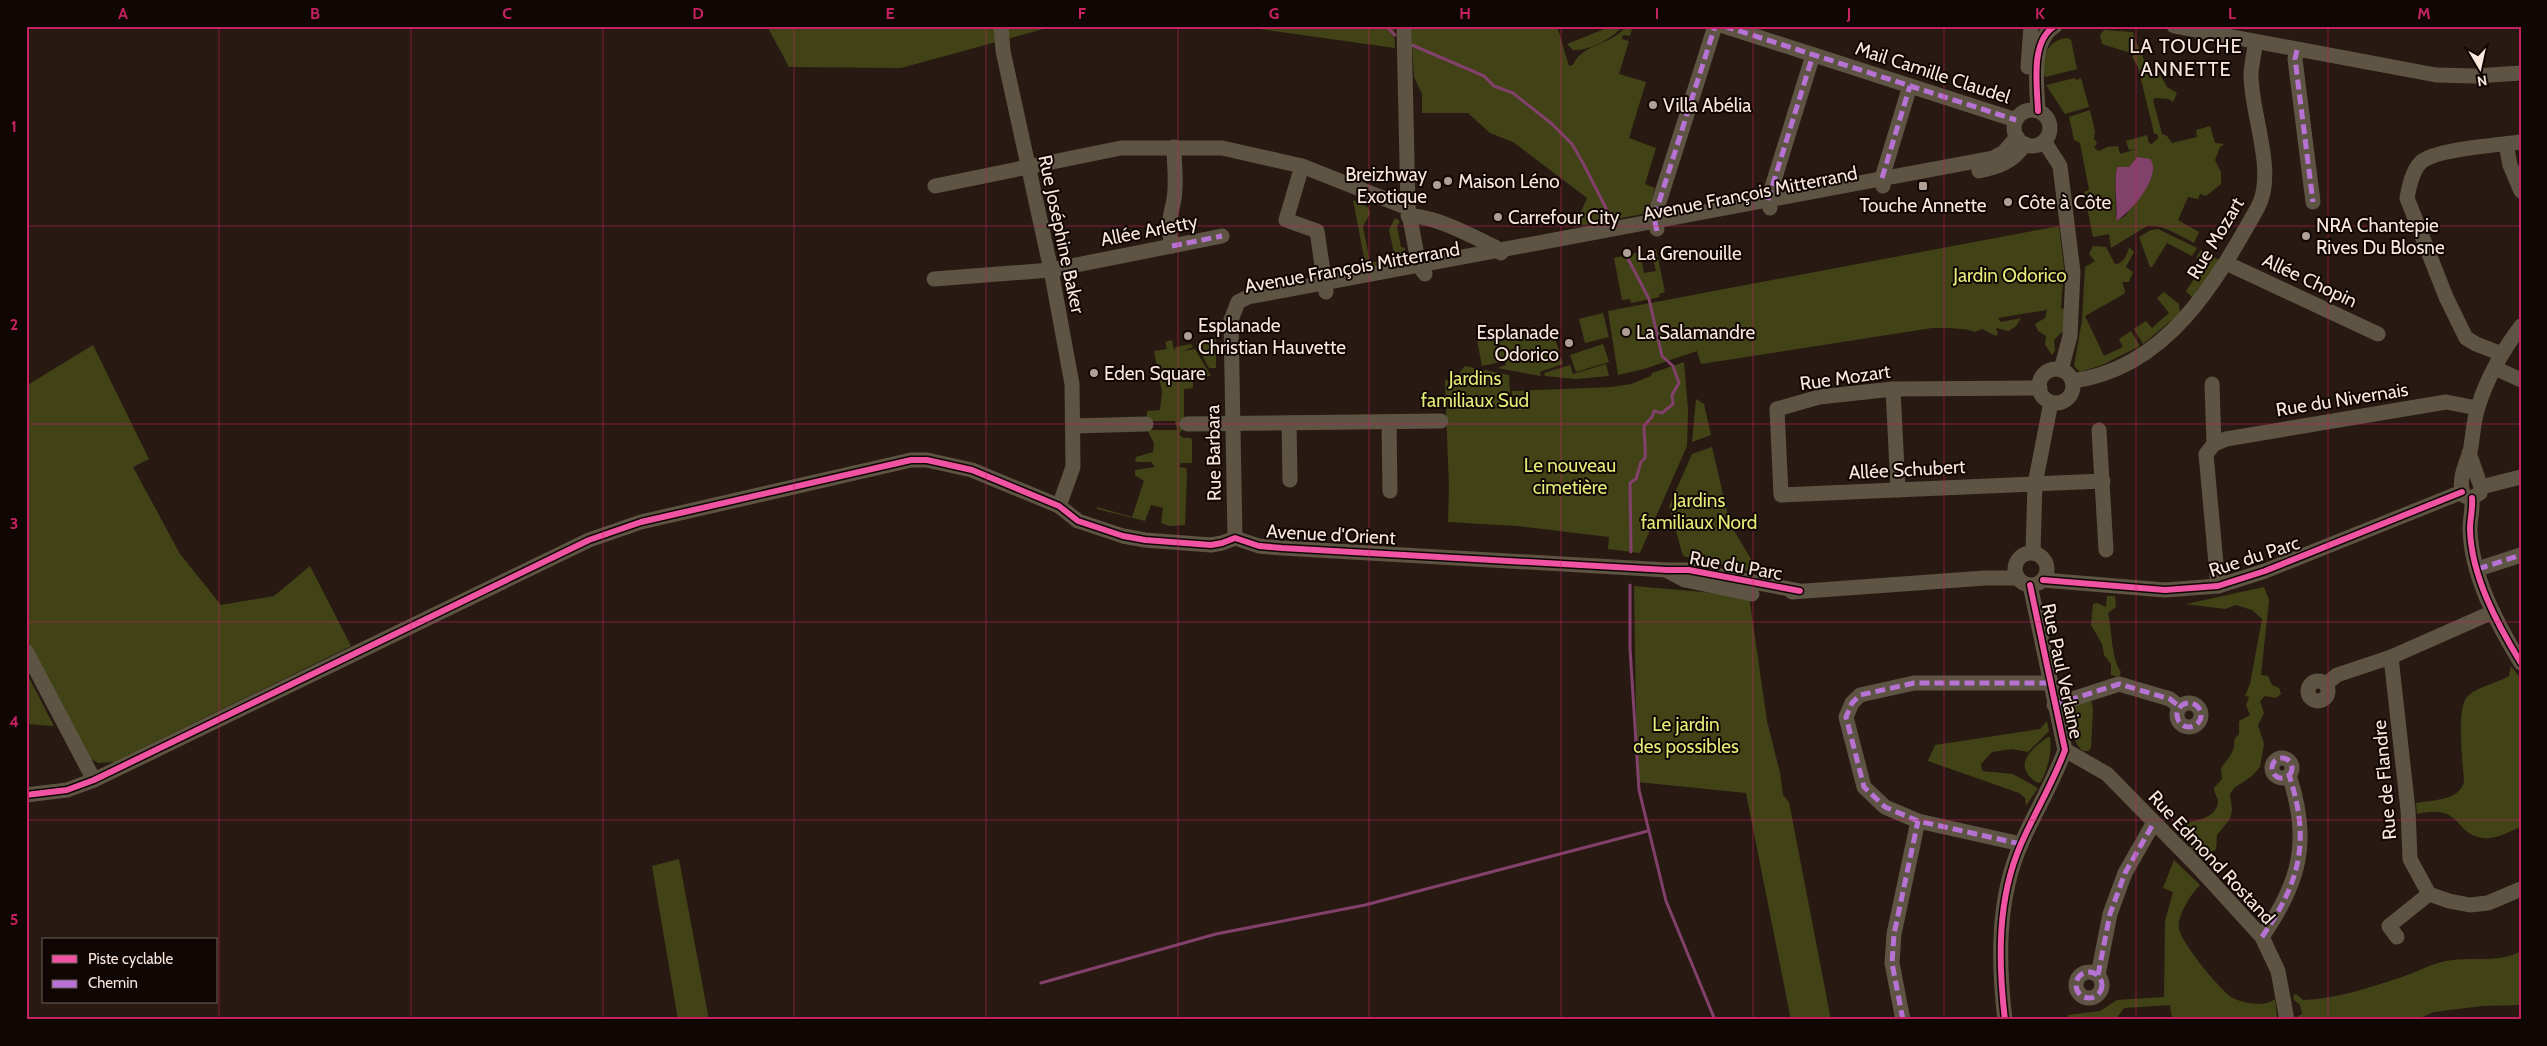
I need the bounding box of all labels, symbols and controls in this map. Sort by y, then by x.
text: A [118,4,128,23]
text: B [310,4,320,23]
text: C [502,4,512,23]
text: D [692,4,704,23]
text: E [885,4,895,23]
text: F [1078,4,1087,23]
text: G [1269,4,1279,23]
text: H [1459,4,1471,23]
text: I [1655,4,1659,23]
text: J [1846,4,1851,23]
text: K [2035,4,2045,23]
text: L [2228,4,2236,23]
text: M [2417,4,2431,23]
district label: LA TOUCHE ANNETTE [2129,34,2243,81]
street label: Mail Camille Claudel [1852,37,2014,109]
north arrow [2454,42,2504,92]
text: N [2476,71,2488,91]
place label: Villa Abélia [1663,94,1751,117]
marker: Villa Abélia [1647,99,1659,111]
text: 1 [11,117,17,136]
street label: Rue Joséphine Baker [1033,153,1090,316]
street label: Avenue François Mitterrand [1641,161,1859,226]
place label: Breizhway Exotique [1345,163,1427,208]
place label: Maison Léno [1458,170,1560,193]
marker: Maison Léno [1442,175,1454,187]
marker: Breizhway Exotique [1431,179,1443,191]
marker: Touche Annette [1917,180,1929,192]
place label: Côte à Côte [2018,191,2112,214]
street label: Rue Mozart [2182,193,2249,283]
place label: Touche Annette [1859,194,1987,217]
marker: Côte à Côte [2002,196,2014,208]
place label: Carrefour City [1508,206,1620,229]
street label: Allée Arletty [1099,210,1200,251]
marker: Carrefour City [1492,211,1504,223]
place label: NRA Chantepie Rives Du Blosne [2316,214,2445,259]
marker: NRA Chantepie Rives Du Blosne [2300,230,2312,242]
street label: Avenue François Mitterrand [1243,237,1462,298]
place label: La Grenouille [1637,242,1742,265]
marker: La Grenouille [1621,247,1633,259]
street label: Allée Chopin [2259,249,2361,312]
park label: Jardin Odorico [1952,264,2067,287]
place label: Esplanade Christian Hauvette [1198,314,1346,359]
text: 2 [10,315,18,334]
place label: Esplanade Odorico [1477,321,1559,366]
place label: La Salamandre [1636,321,1755,344]
marker: La Salamandre [1620,326,1632,338]
marker: Esplanade Christian Hauvette [1182,330,1194,342]
marker: Esplanade Odorico [1563,337,1575,349]
street label: Rue Mozart [1798,360,1892,395]
place label: Eden Square [1104,362,1206,385]
marker: Eden Square [1088,367,1100,379]
park label: Jardins familiaux Sud [1421,367,1529,412]
street label: Rue du Nivernais [2274,378,2410,421]
street label: Rue Barbara [1201,405,1226,501]
park label: Le nouveau cimetière [1524,454,1616,499]
street label: Allée Schubert [1848,455,1967,484]
park label: Jardins familiaux Nord [1641,489,1757,534]
text: 3 [10,514,18,533]
street label: Avenue d'Orient [1266,520,1397,549]
street label: Rue du Parc [2206,531,2303,582]
street label: Rue du Parc [1688,546,1785,585]
street label: Rue Paul Verlaine [2037,601,2088,741]
text: 4 [9,712,19,731]
park label: Le jardin des possibles [1633,713,1739,758]
street label: Rue de Flandre [2368,719,2401,841]
street label: Rue Edmond Rostand [2144,786,2280,929]
text: 5 [10,910,18,929]
legend [42,938,218,1004]
text: Piste cyclable [88,950,174,968]
text: Chemin [88,974,138,992]

